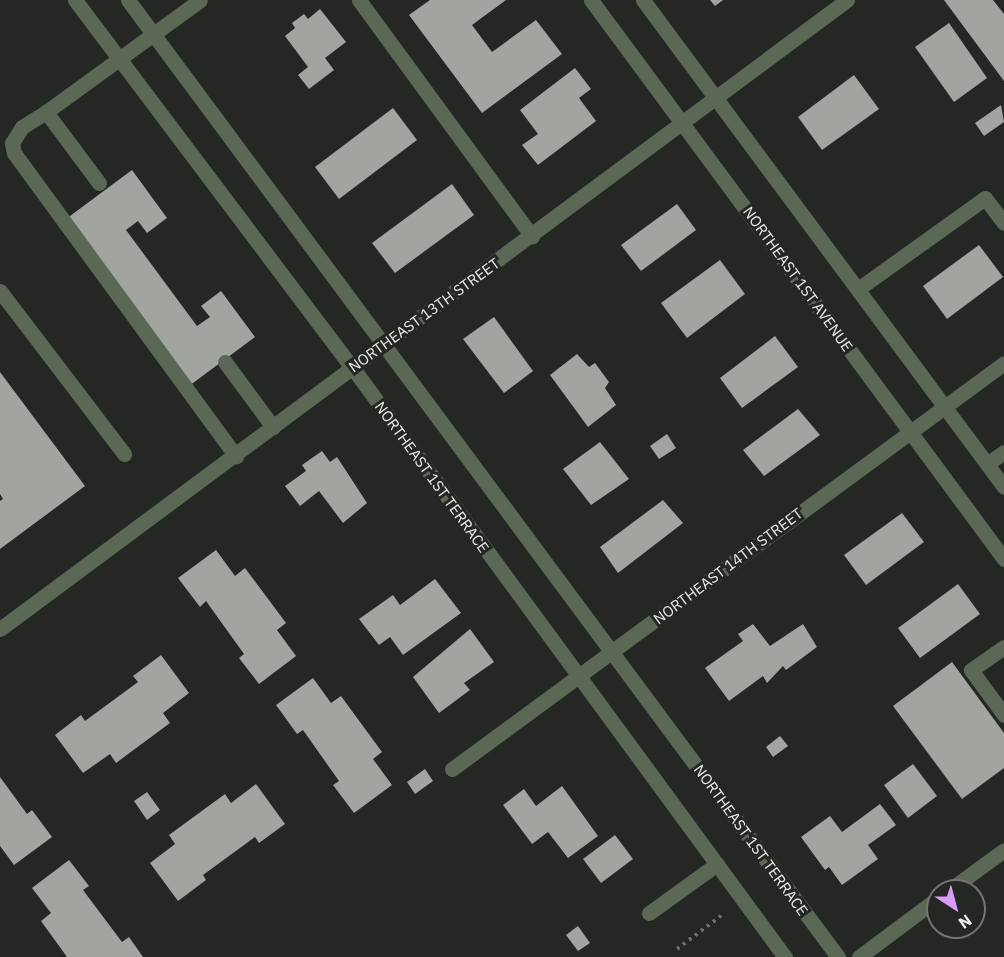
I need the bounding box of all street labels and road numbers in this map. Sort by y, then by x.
street label: NORTHEAST 1ST AVENUE [739,203,857,355]
street label: NORTHEAST 13TH STREET [345,254,503,376]
street label: NORTHEAST 1ST TERRACE [371,398,493,556]
street label: NORTHEAST 14TH STREET [650,504,806,628]
street label: NORTHEAST 1ST TERRACE [690,761,812,919]

